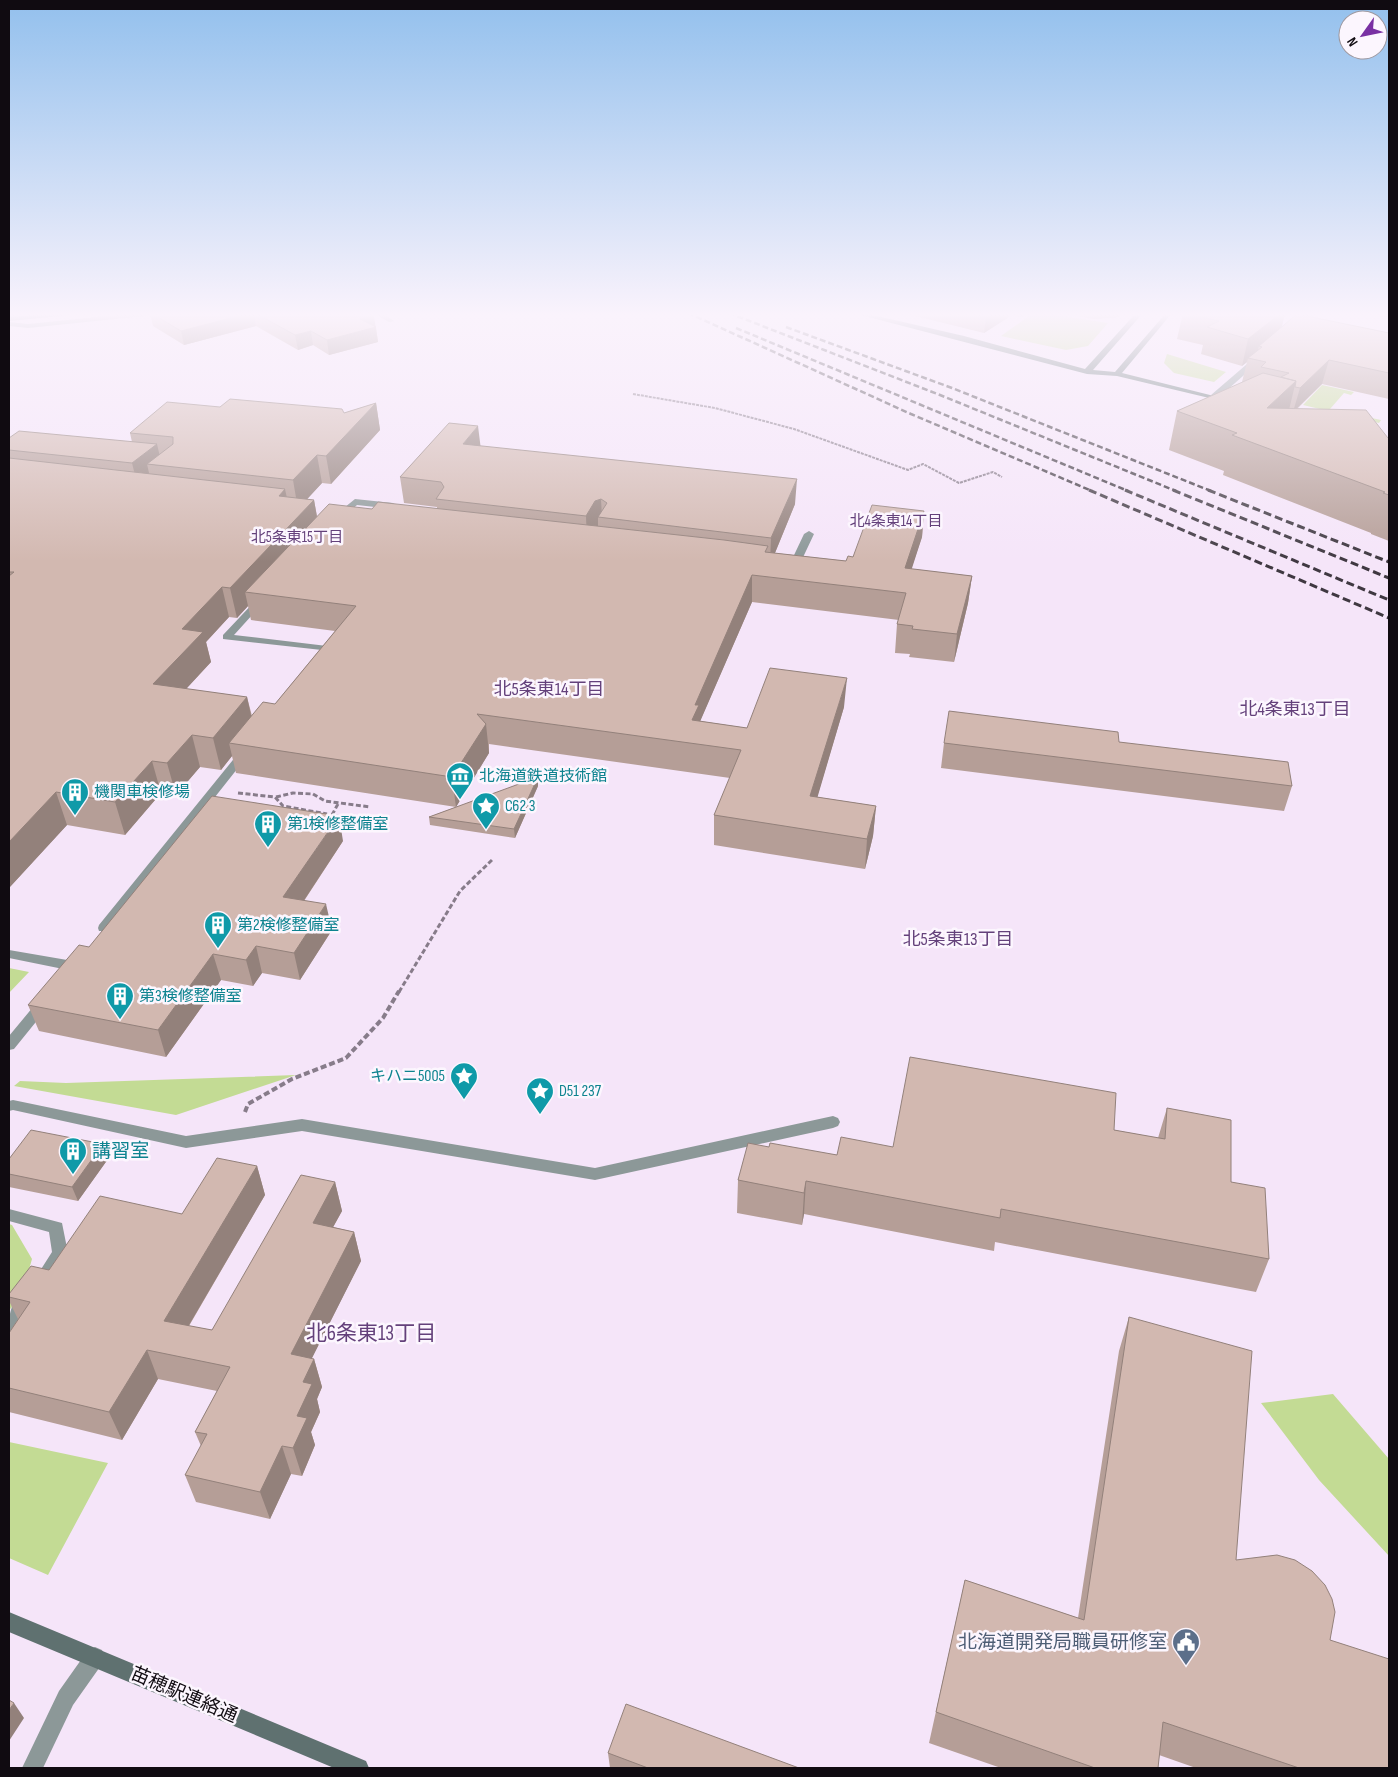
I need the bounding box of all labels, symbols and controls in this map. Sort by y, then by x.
north arrow [1338,10,1388,60]
text: N [1343,34,1362,50]
district label: 北4条東14丁目 [850,512,942,531]
district label: 北5条東15丁目 [251,528,343,547]
district label: 北5条東14丁目 [493,679,605,700]
district label: 北4条東13丁目 [1239,699,1351,720]
museum icon: 北海道鉄道技術館 [445,761,475,800]
place label: 北海道鉄道技術館 [479,767,607,786]
building icon: 機関車検修場 [60,777,90,816]
place label: 機関車検修場 [94,783,190,802]
place icon: C62 3 [471,791,501,830]
place label: C62 3 [505,797,535,816]
building icon: 第1検修整備室 [253,809,283,848]
place label: 第1検修整備室 [287,815,389,834]
building icon: 第2検修整備室 [203,910,233,949]
place label: 第2検修整備室 [237,916,340,935]
district label: 北5条東13丁目 [902,929,1014,950]
building icon: 第3検修整備室 [105,981,135,1020]
place label: 第3検修整備室 [139,987,242,1006]
place icon: キハニ5005 [449,1061,479,1100]
place label: キハニ5005 [370,1067,445,1086]
place icon: D51 237 [525,1076,555,1115]
place label: D51 237 [559,1082,602,1101]
building icon: 講習室 [58,1136,88,1175]
place label: 講習室 [92,1140,149,1163]
district label: 北6条東13丁目 [306,1321,436,1346]
public building icon: 北海道開発局職員研修室 [1171,1627,1201,1666]
place label: 北海道開発局職員研修室 [958,1631,1167,1654]
street label: 苗穂駅連絡通 [127,1662,241,1728]

